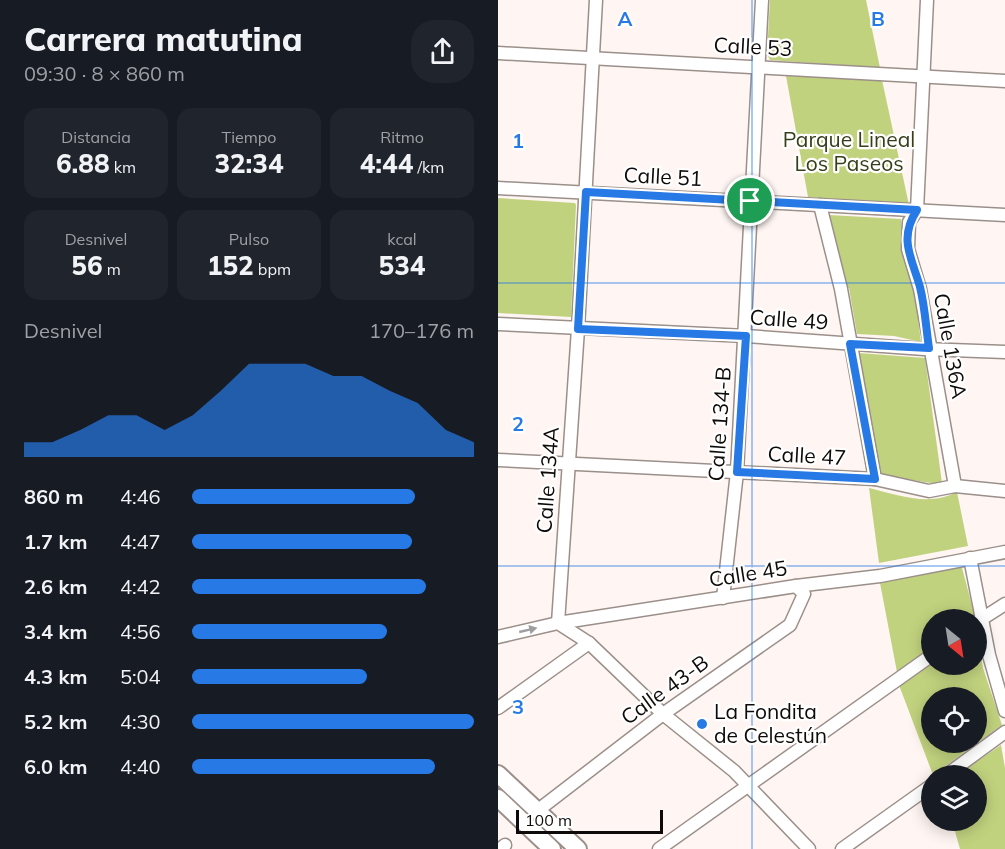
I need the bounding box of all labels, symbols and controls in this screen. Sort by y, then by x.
text: A [618,6,633,31]
text: B [871,6,885,31]
text: Carrera matutina [24,18,303,59]
button: share [411,20,474,83]
street label: Calle 53 [713,31,793,61]
text: 09:30 · 8 × 860 m [24,61,185,86]
park label: Parque Lineal Los Paseos [783,126,915,176]
text: Distancia [61,127,131,147]
text: Tiempo [222,127,276,147]
text: Ritmo [380,127,424,147]
text: 1 [512,128,524,153]
text: 6.88 [56,147,110,180]
text: 32:34 [214,147,284,180]
text: 4:44 [360,147,413,180]
text: km [110,157,136,177]
text: /km [413,157,444,177]
street label: Calle 51 [623,161,703,191]
pin [724,175,775,226]
icon: arrive [733,184,766,217]
text: Desnivel [65,229,127,249]
text: Pulso [229,229,269,249]
text: kcal [387,229,417,249]
text: 56 [71,249,102,282]
text: 152 [207,249,254,282]
text: 534 [379,249,425,282]
text: m [102,259,121,279]
text: bpm [254,259,291,279]
street label: Calle 136A [929,291,973,401]
street label: Calle 49 [749,303,829,335]
text: Desnivel [24,318,102,343]
text: 170–176 m [369,318,474,343]
street label: Calle 134-B [702,366,736,482]
text: 2 [512,411,524,436]
street label: Calle 134A [530,425,564,534]
street label: Calle 47 [767,440,847,470]
text: 860 m [24,484,83,509]
text: 4:46 [120,484,161,509]
text: 1.7 km [24,529,87,554]
text: 4:47 [120,529,161,554]
street label: Calle 45 [707,554,789,592]
text: 2.6 km [24,574,87,599]
text: 4:42 [120,574,161,599]
north arrow [921,609,987,675]
map controls [921,609,987,831]
text: 3.4 km [24,619,87,644]
text: 4:56 [120,619,161,644]
one-way arrow [519,625,538,634]
street label: Calle 43-B [616,649,713,730]
text: 4.3 km [24,664,87,689]
text: 5:04 [120,664,161,689]
button: locate [921,687,987,753]
text: 3 [512,694,524,719]
place label: La Fondita de Celestún [714,698,827,748]
text: 5.2 km [24,709,87,734]
text: 4:30 [120,709,161,734]
marker: La Fondita de Celestún [695,717,709,731]
text: 6.0 km [24,754,87,779]
text: 4:40 [120,754,161,779]
button: layers [921,765,987,831]
scale bar [516,807,663,834]
text: 100 m [525,810,572,830]

